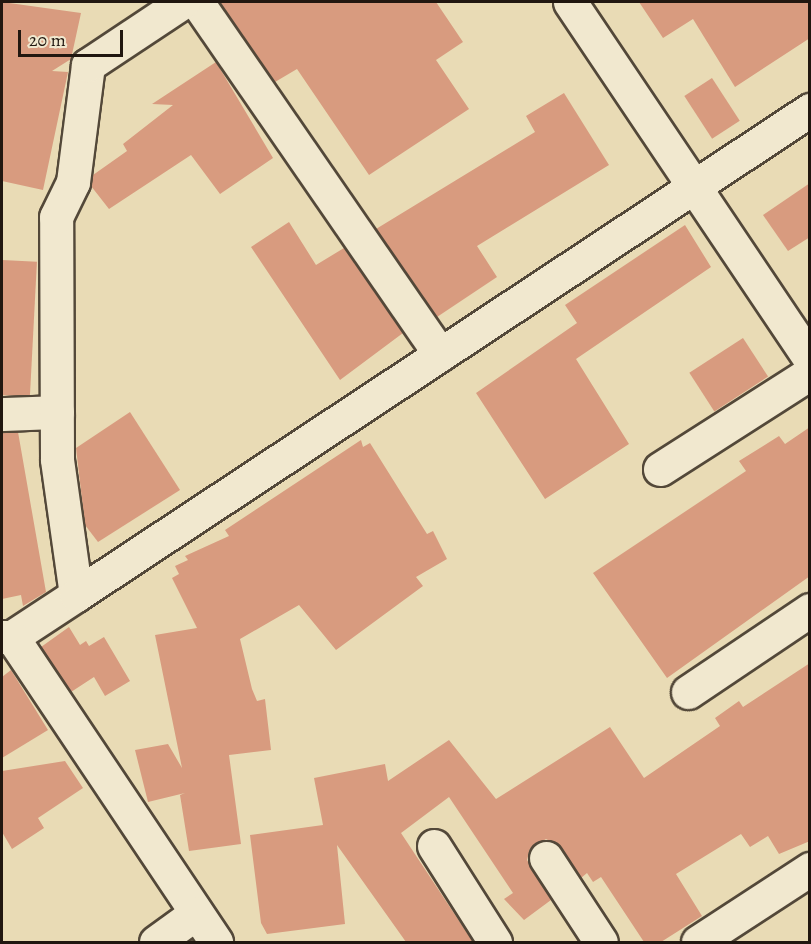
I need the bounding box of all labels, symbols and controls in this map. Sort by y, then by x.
scale bar [21,18,126,56]
text: 20 m [29,28,66,52]

